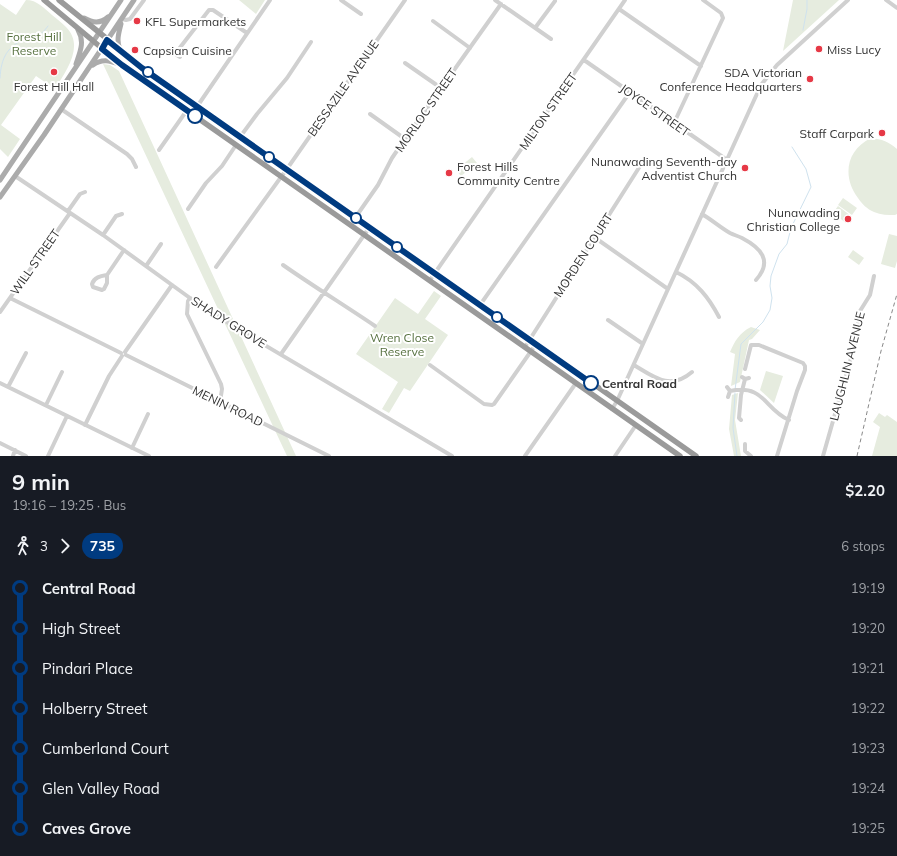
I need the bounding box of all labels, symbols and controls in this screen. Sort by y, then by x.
place label: KFL Supermarkets [145,14,246,29]
marker: KFL Supermarkets [132,16,142,26]
park label: Forest Hill Reserve [6,29,62,58]
street label: BESSAZILE AVENUE [304,37,382,139]
place label: Miss Lucy [827,42,882,57]
place label: Capsian Cuisine [143,43,232,58]
marker: Miss Lucy [814,44,824,54]
marker: Capsian Cuisine [130,45,140,55]
street label: MORLOC STREET [392,65,461,155]
place label: SDA Victorian Conference Headquarters [660,65,802,94]
unlabelled marker [142,66,154,78]
marker: Forest Hill Hall [49,67,59,77]
street label: MILTON STREET [516,69,581,152]
marker: SDA Victorian Conference Headquarters [805,74,815,84]
place label: Forest Hill Hall [14,79,94,94]
street label: JOYCE STREET [617,80,693,140]
unlabelled marker [187,108,203,124]
place label: Staff Carpark [800,126,875,141]
marker: Staff Carpark [877,128,887,138]
unlabelled marker [263,151,275,163]
place label: Nunawading Seventh-day Adventist Church [591,154,738,183]
place label: Forest Hills Community Centre [457,159,560,188]
marker: Nunawading Seventh-day Adventist Church [740,163,750,173]
marker: Forest Hills Community Centre [444,168,454,178]
place label: Nunawading Christian College [747,205,840,234]
street label: MORDEN COURT [550,210,616,300]
unlabelled marker [350,212,362,224]
marker: Nunawading Christian College [843,214,853,224]
street label: WILL STREET [7,226,64,298]
unlabelled marker [391,241,403,253]
street label: SHADY GROVE [189,293,269,351]
street label: LAUGHLIN AVENUE [826,310,868,422]
unlabelled marker [491,311,503,323]
park label: Wren Close Reserve [370,330,434,359]
marker: Central Road [583,375,599,391]
place label: Central Road [602,376,677,391]
street label: MENIN ROAD [190,382,266,430]
text: 9 min [12,468,70,496]
text: $2.20 [845,481,885,500]
text: 19:16 – 19:25 · Bus [12,497,126,513]
icon: walk [12,535,34,557]
icon: forward [54,535,76,557]
text: 735 [90,537,115,555]
text: 3 [40,538,48,554]
text: 6 stops [841,538,885,554]
text: Central Road [42,579,136,598]
text: 19:19 [851,580,885,596]
text: High Street [42,619,120,638]
text: 19:20 [851,620,885,636]
text: Pindari Place [42,659,133,678]
text: 19:21 [851,660,885,676]
text: Holberry Street [42,699,148,718]
text: 19:22 [851,700,885,716]
text: Cumberland Court [42,739,169,758]
text: 19:23 [851,740,885,756]
text: Glen Valley Road [42,779,160,798]
text: 19:24 [851,780,885,796]
text: Caves Grove [42,819,131,838]
text: 19:25 [851,820,885,836]

